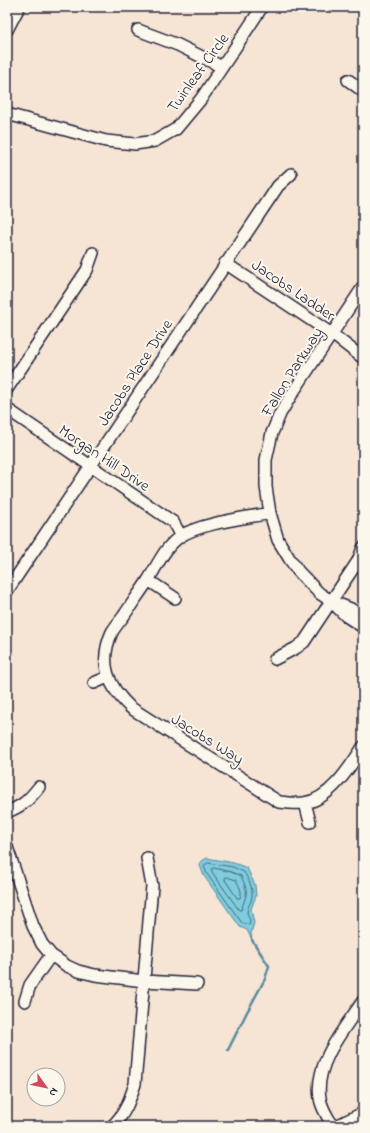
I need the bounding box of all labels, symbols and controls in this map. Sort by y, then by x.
street label: Twinleaf Circle [162,28,236,118]
street label: Jacobs Ladder [246,254,340,328]
street label: Jacobs Place Drive [92,314,180,431]
street label: Fallon Parkway [255,323,330,422]
street label: Morgan Hill Drive [53,419,155,499]
street label: Jacobs Way [166,708,248,772]
north arrow [26,1067,66,1107]
text: N [45,1084,62,1099]

